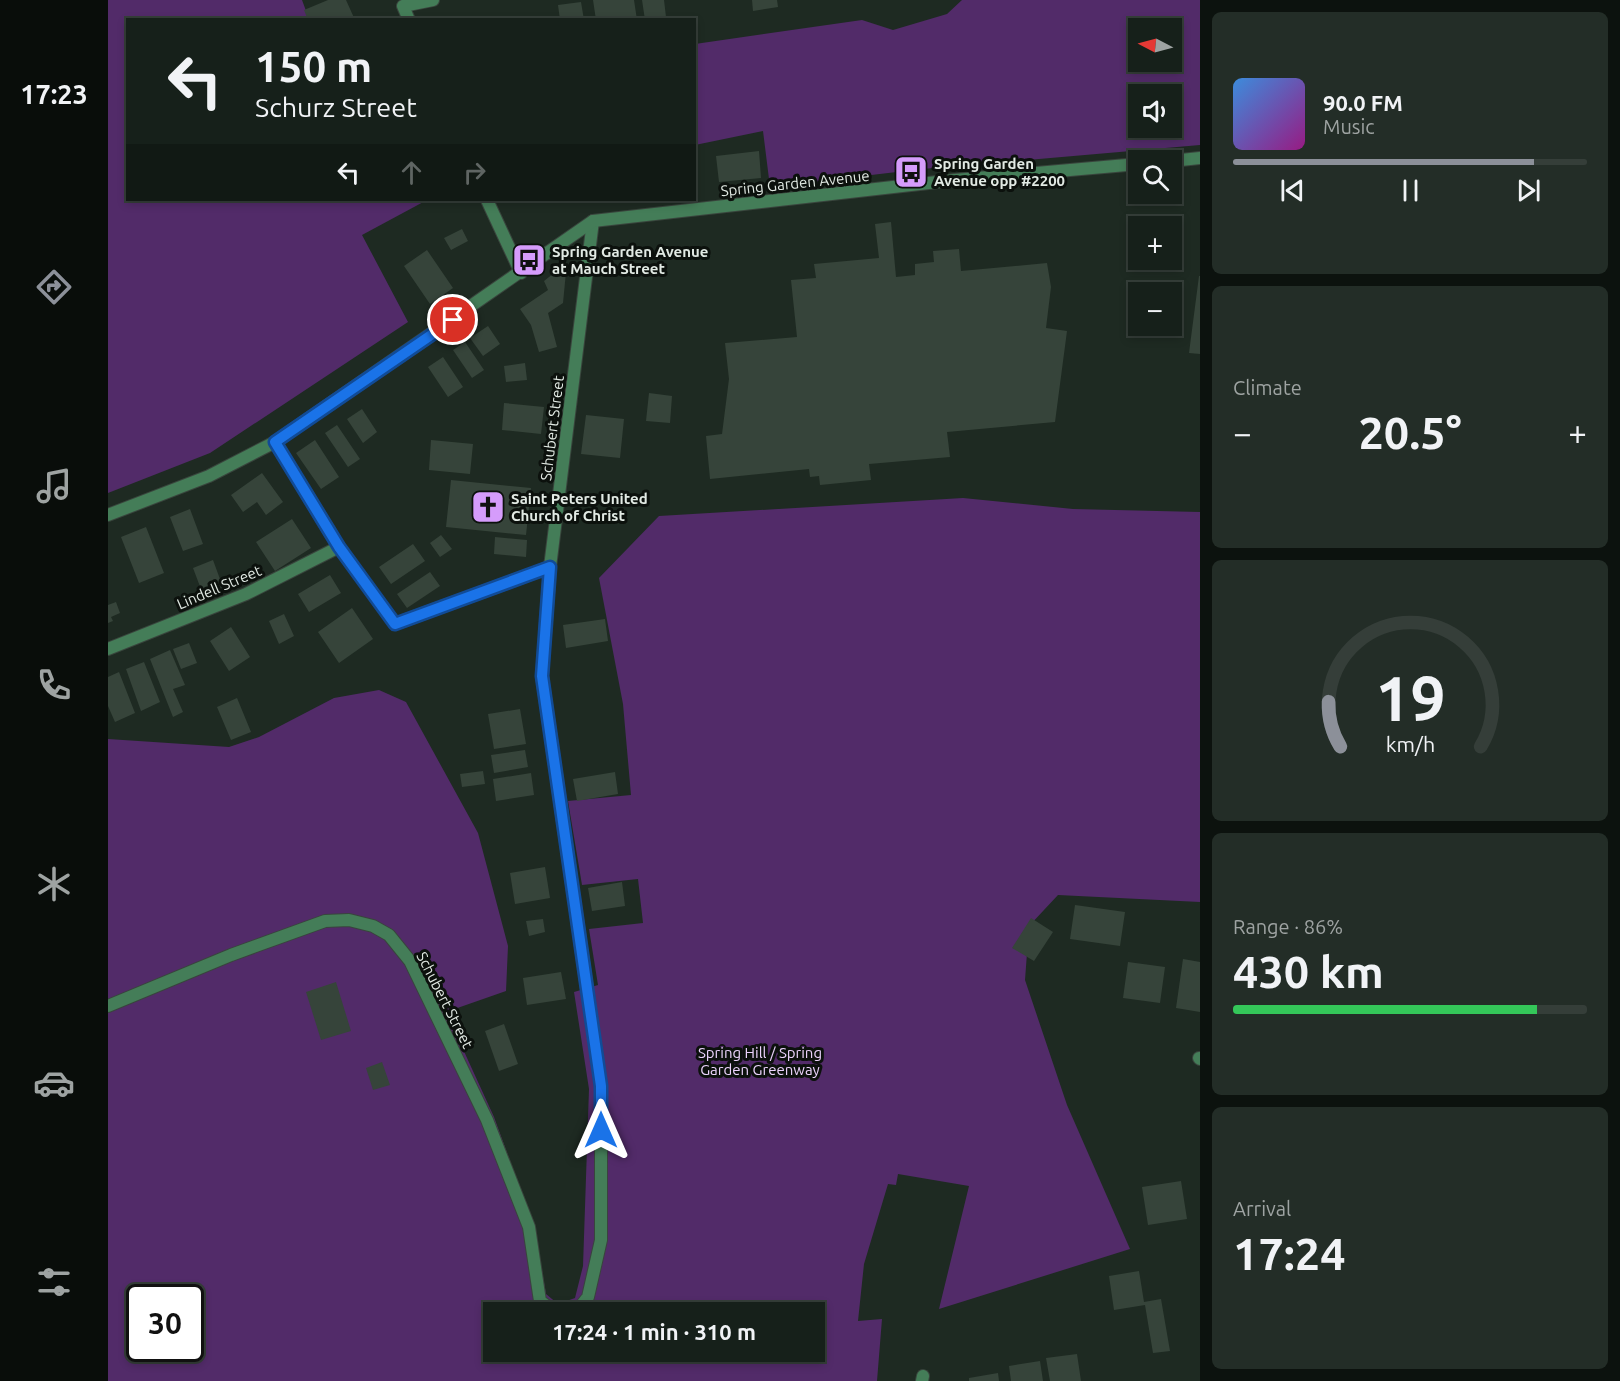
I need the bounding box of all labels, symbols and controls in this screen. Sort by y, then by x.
north arrow [1128,18,1182,72]
map controls [1128,18,1182,336]
icon: left [156,42,234,120]
text: 150 m [255,43,372,90]
text: 17:23 [20,79,88,109]
button: sound [1128,84,1182,138]
text: 90.0 FM [1323,90,1403,115]
text: Schurz Street [255,92,417,122]
text: Music [1323,115,1375,138]
button: search [1128,150,1182,204]
bus stop icon: Spring Garden Avenue opp #2200 [893,154,929,190]
place label: Spring Garden Avenue opp #2200 [934,155,1065,189]
icon: left [332,156,365,189]
icon: ahead [395,156,428,189]
icon: right [458,156,491,189]
street label: Spring Garden Avenue [720,167,870,199]
icon: previous [1276,174,1309,207]
icon: pause [1394,174,1427,207]
icon: next [1512,174,1545,207]
button: + [1128,216,1182,270]
bus stop icon: Spring Garden Avenue at Mauch Street [511,242,547,278]
place label: Spring Garden Avenue at Mauch Street [552,243,708,277]
icon: directions [33,266,75,308]
button: − [1128,282,1182,336]
pin [427,294,478,345]
icon: arrive [436,303,469,336]
street label: Schubert Street [537,374,567,482]
text: Climate [1233,376,1302,399]
text: 20.5° [1358,407,1462,458]
text: − [1233,414,1252,451]
text: + [1568,414,1587,451]
icon: music [33,465,75,507]
church icon: Saint Peters United Church of Christ [470,489,506,525]
place label: Saint Peters United Church of Christ [511,490,648,524]
street label: Lindell Street [174,562,264,612]
icon: phone [33,664,75,706]
text: 19 [1375,664,1445,734]
text: km/h [1385,733,1435,757]
icon: climate [33,863,75,905]
text: Range · 86% [1233,915,1343,938]
text: 430 km [1233,946,1384,997]
street label: Schubert Street [413,949,477,1051]
park label: Spring Hill / Spring Garden Greenway [698,1044,822,1078]
icon: car [33,1062,75,1104]
position arrow [569,1098,633,1162]
text: Arrival [1233,1197,1291,1220]
text: 17:24 [1233,1228,1346,1279]
icon: filters [33,1261,75,1303]
speed limit sign: 30 [126,1284,204,1362]
text: 17:24 · 1 min · 310 m [552,1319,756,1344]

